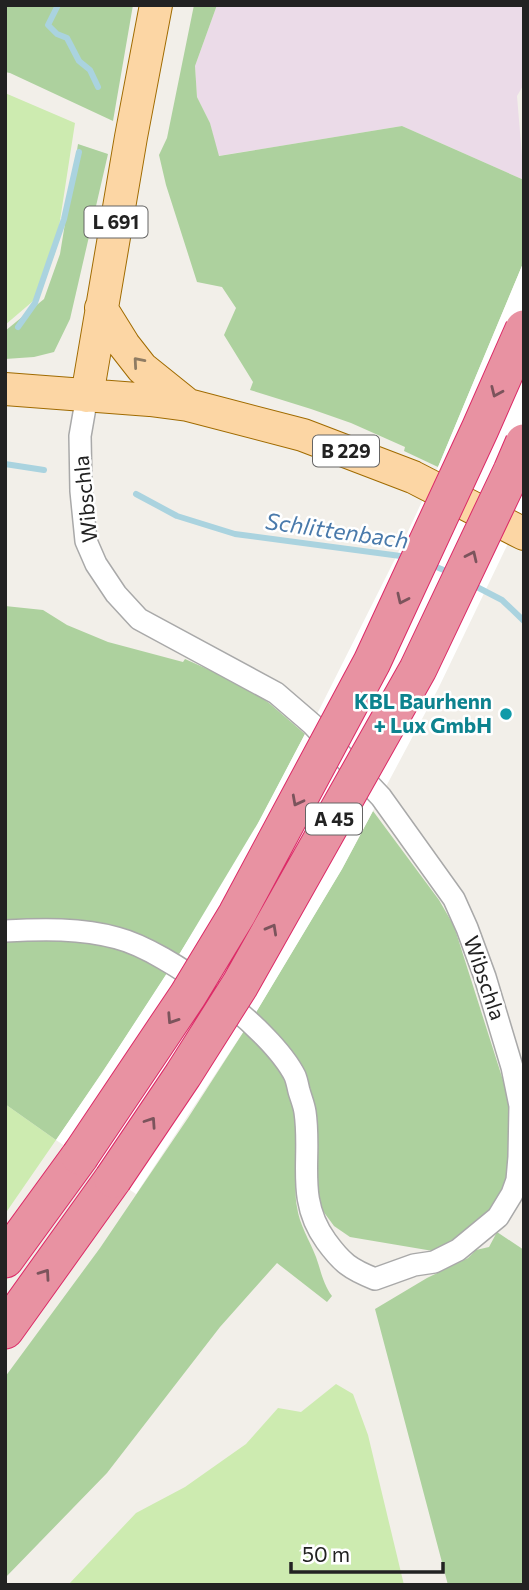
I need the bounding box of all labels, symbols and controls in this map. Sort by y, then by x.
road number: L 691 [85,206,148,238]
one-way arrow [134,357,146,370]
one-way arrow [491,385,505,397]
road number: B 229 [313,436,379,466]
street label: Wibschla [68,454,102,544]
water label: Schlittenbach [264,506,410,554]
one-way arrow [463,551,477,563]
one-way arrow [396,591,410,604]
place label: KBL Baurhenn + Lux GmbH [354,688,492,737]
marker: KBL Baurhenn + Lux GmbH [498,706,514,722]
one-way arrow [292,793,306,806]
road number: A 45 [306,804,362,834]
one-way arrow [264,924,277,937]
street label: Wibschla [459,932,511,1023]
one-way arrow [168,1011,181,1024]
one-way arrow [143,1117,155,1130]
one-way arrow [37,1269,49,1282]
scale bar [291,1530,443,1574]
text: 50 m [302,1541,350,1566]

